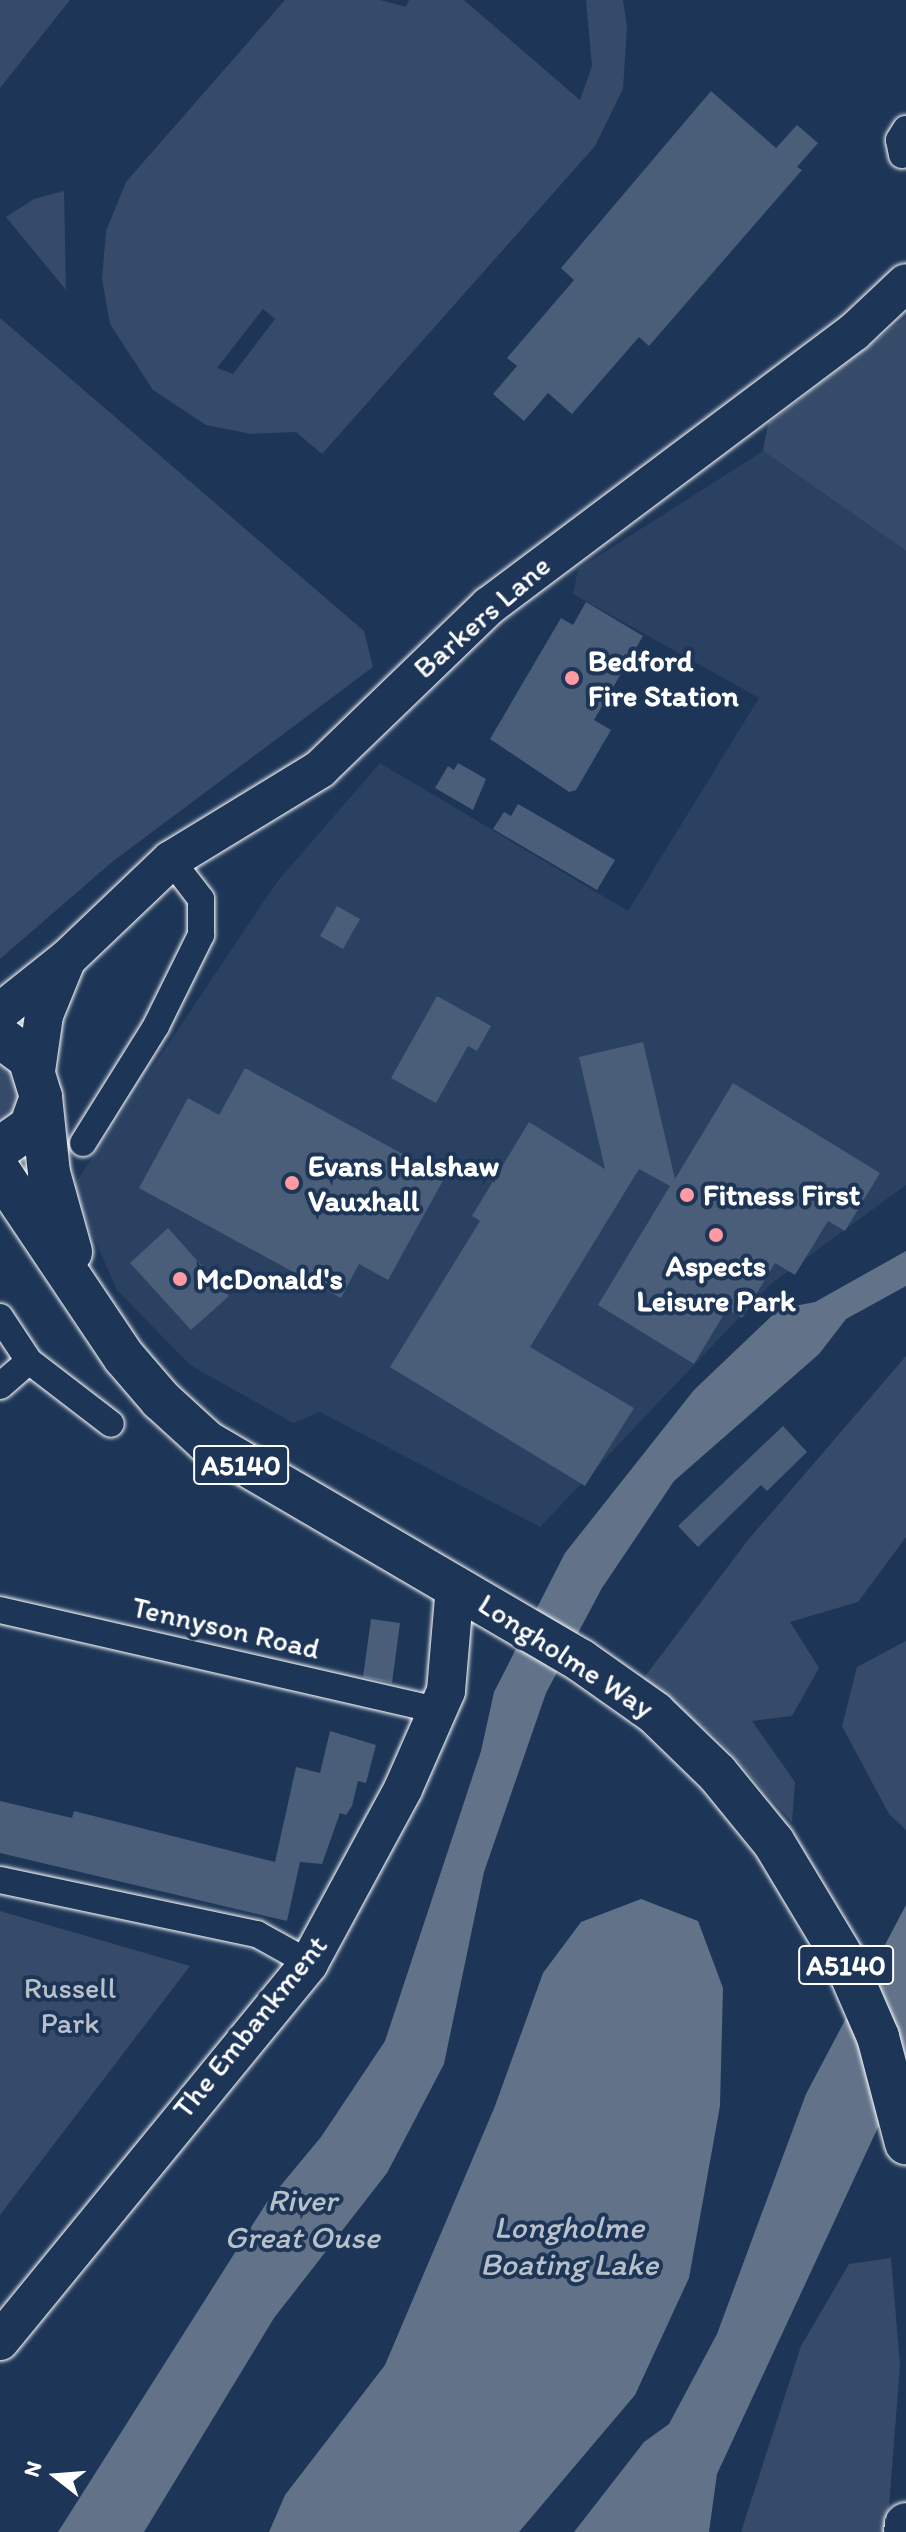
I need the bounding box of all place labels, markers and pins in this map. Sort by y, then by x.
place label: Bedford Fire Station [588,643,739,714]
marker: Bedford Fire Station [563,669,581,687]
place label: Evans Halshaw Vauxhall [308,1148,499,1218]
marker: Evans Halshaw Vauxhall [283,1174,301,1192]
place label: Fitness First [703,1177,861,1213]
marker: Fitness First [678,1186,696,1204]
marker: Aspects Leisure Park [707,1226,725,1244]
place label: Aspects Leisure Park [637,1248,795,1318]
place label: McDonald's [196,1261,343,1297]
marker: McDonald's [171,1270,189,1288]

